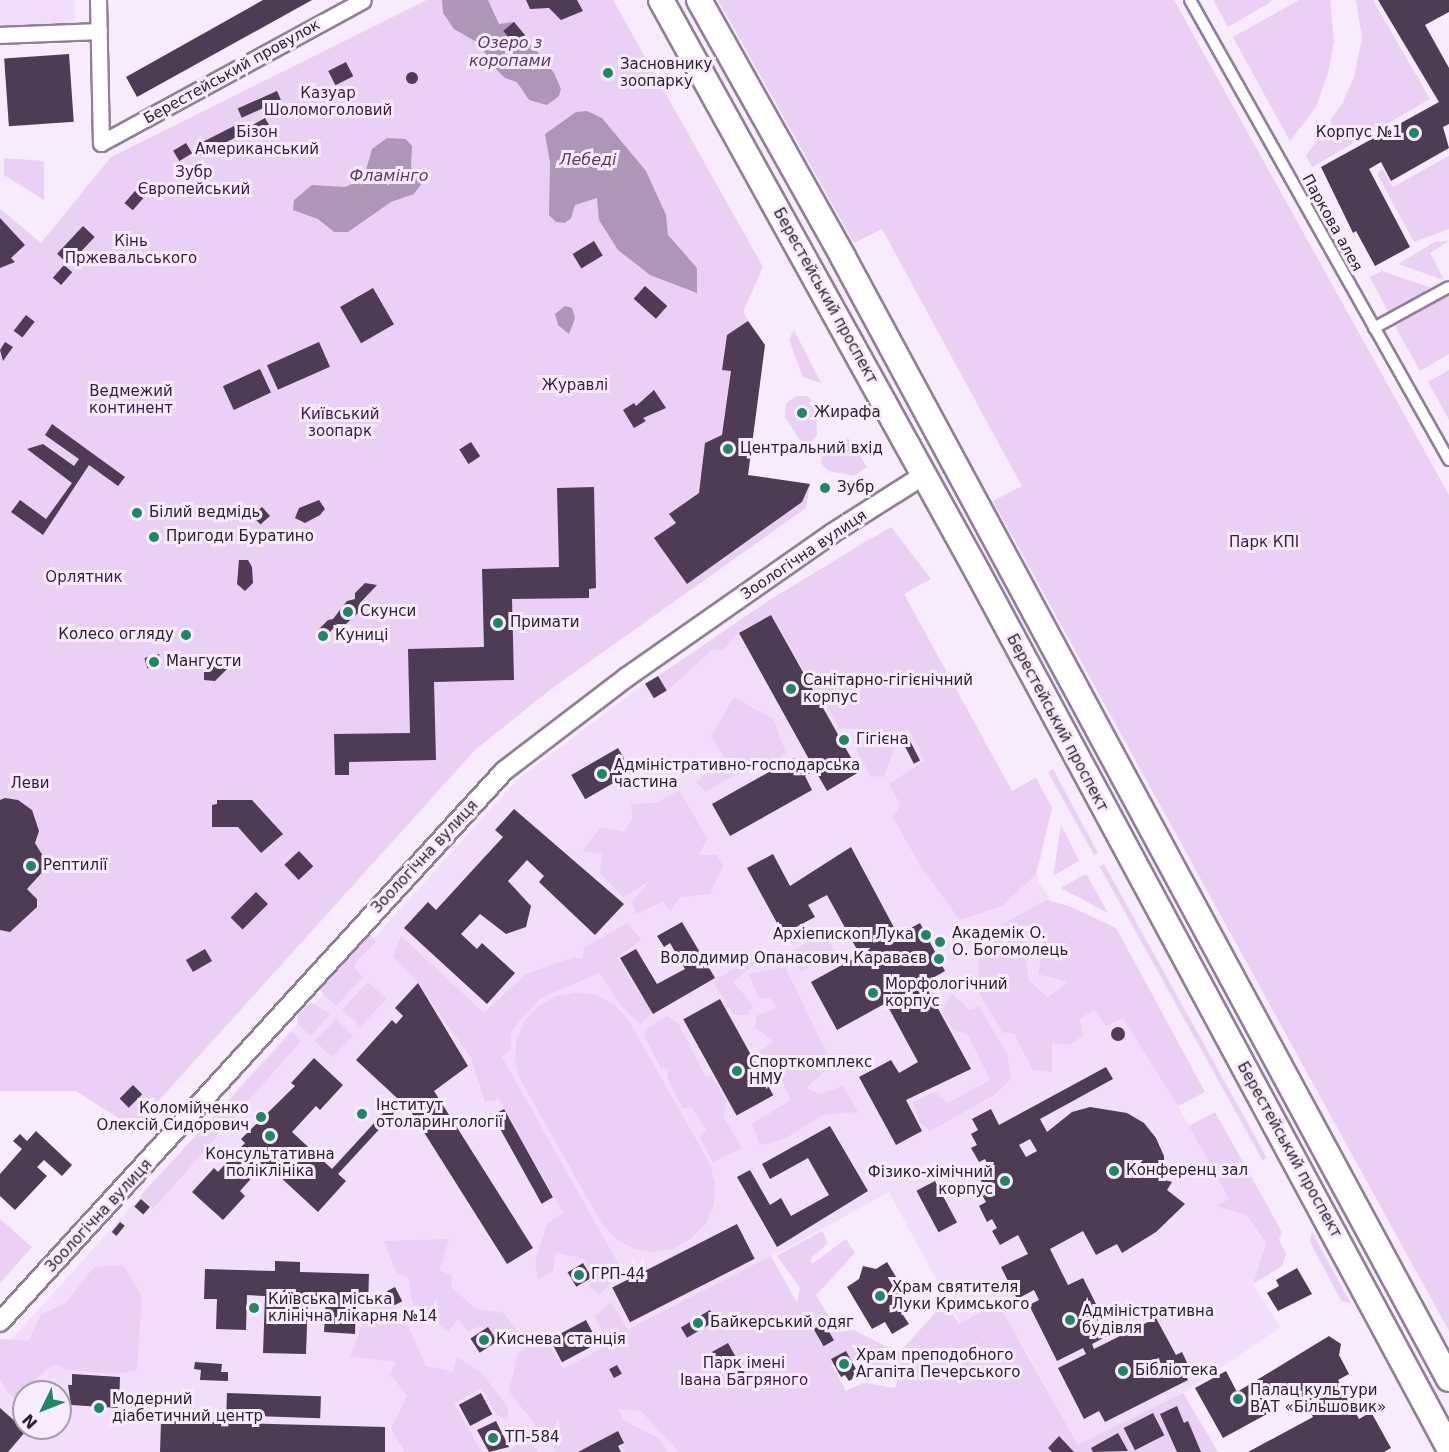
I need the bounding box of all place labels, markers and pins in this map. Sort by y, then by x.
place label: Засновнику зоопарку [620,55,712,90]
marker: Засновнику зоопарку [601,66,615,80]
place label: Корпус №1 [1316,124,1402,142]
marker: Корпус №1 [1407,126,1421,140]
place label: Жирафа [814,404,881,422]
marker: Жирафа [795,406,809,420]
place label: Центральний вхід [740,440,883,458]
marker: Центральний вхід [721,442,735,456]
place label: Зубр [837,479,874,497]
marker: Зубр [818,481,832,495]
place label: Білий ведмідь [149,504,260,522]
marker: Білий ведмідь [130,506,144,520]
place label: Пригоди Буратино [166,528,314,546]
marker: Пригоди Буратино [147,530,161,544]
place label: Скунси [360,603,416,621]
marker: Скунси [341,605,355,619]
place label: Примати [510,614,580,632]
marker: Примати [491,616,505,630]
place label: Колесо огляду [58,626,174,644]
place label: Куниці [335,627,388,645]
marker: Колесо огляду [179,628,193,642]
marker: Куниці [316,629,330,643]
place label: Мангусти [166,653,241,671]
marker: Мангусти [147,655,161,669]
place label: Санітарно-гігієнічний корпус [803,671,973,706]
marker: Санітарно-гігієнічний корпус [784,682,798,696]
place label: Гігієна [856,731,909,749]
marker: Гігієна [837,733,851,747]
place label: Адміністративно-господарська частина [614,756,860,791]
marker: Адміністративно-господарська частина [595,767,609,781]
place label: Рептилії [43,857,107,875]
marker: Рептилії [24,859,38,873]
place label: Академік О. О. Богомолець [952,924,1068,959]
place label: Архіепископ Лука [773,926,914,944]
marker: Архіепископ Лука [919,928,933,942]
marker: Академік О. О. Богомолець [933,935,947,949]
place label: Володимир Опанасович Караваєв [660,950,927,968]
marker: Володимир Опанасович Караваєв [932,952,946,966]
place label: Морфологічний корпус [885,975,1008,1010]
marker: Морфологічний корпус [866,986,880,1000]
place label: Спорткомплекс НМУ [749,1053,872,1088]
marker: Спорткомплекс НМУ [730,1064,744,1078]
place label: Інститут отоларингології [376,1096,503,1131]
place label: Коломійченко Олексій Сидорович [96,1099,249,1134]
marker: Інститут отоларингології [353,1105,371,1123]
marker: Коломійченко Олексій Сидорович [254,1110,268,1124]
marker: Консультативна поліклініка [263,1129,277,1143]
place label: Консультативна поліклініка [205,1145,335,1180]
place label: Конференц зал [1126,1162,1248,1180]
place label: Фізико-хімічний корпус [868,1163,993,1198]
marker: Конференц зал [1107,1164,1121,1178]
marker: Фізико-хімічний корпус [998,1174,1012,1188]
place label: ГРП-44 [591,1266,645,1284]
marker: ГРП-44 [572,1268,586,1282]
place label: Храм святителя Луки Кримського [892,1278,1029,1313]
marker: Храм святителя Луки Кримського [873,1289,887,1303]
place label: Київська міська клінічна лікарня №14 [268,1290,437,1325]
marker: Київська міська клінічна лікарня №14 [245,1299,263,1317]
place label: Адміністративна будівля [1082,1302,1214,1337]
marker: Адміністративна будівля [1063,1313,1077,1327]
place label: Байкерський одяг [710,1314,854,1332]
marker: Байкерський одяг [691,1316,705,1330]
place label: Киснева станція [496,1331,626,1349]
marker: Киснева станція [477,1333,491,1347]
place label: Храм преподобного Агапіта Печерського [856,1346,1021,1381]
marker: Храм преподобного Агапіта Печерського [837,1357,851,1371]
place label: Бібліотека [1135,1362,1218,1380]
marker: Бібліотека [1116,1364,1130,1378]
place label: Палац культури ВАТ «Більшовик» [1250,1381,1386,1416]
place label: Модерний діабетичний центр [112,1390,263,1425]
marker: Палац культури ВАТ «Більшовик» [1231,1392,1245,1406]
marker: Модерний діабетичний центр [90,1399,108,1417]
place label: ТП-584 [505,1429,559,1447]
marker: ТП-584 [486,1431,500,1445]

